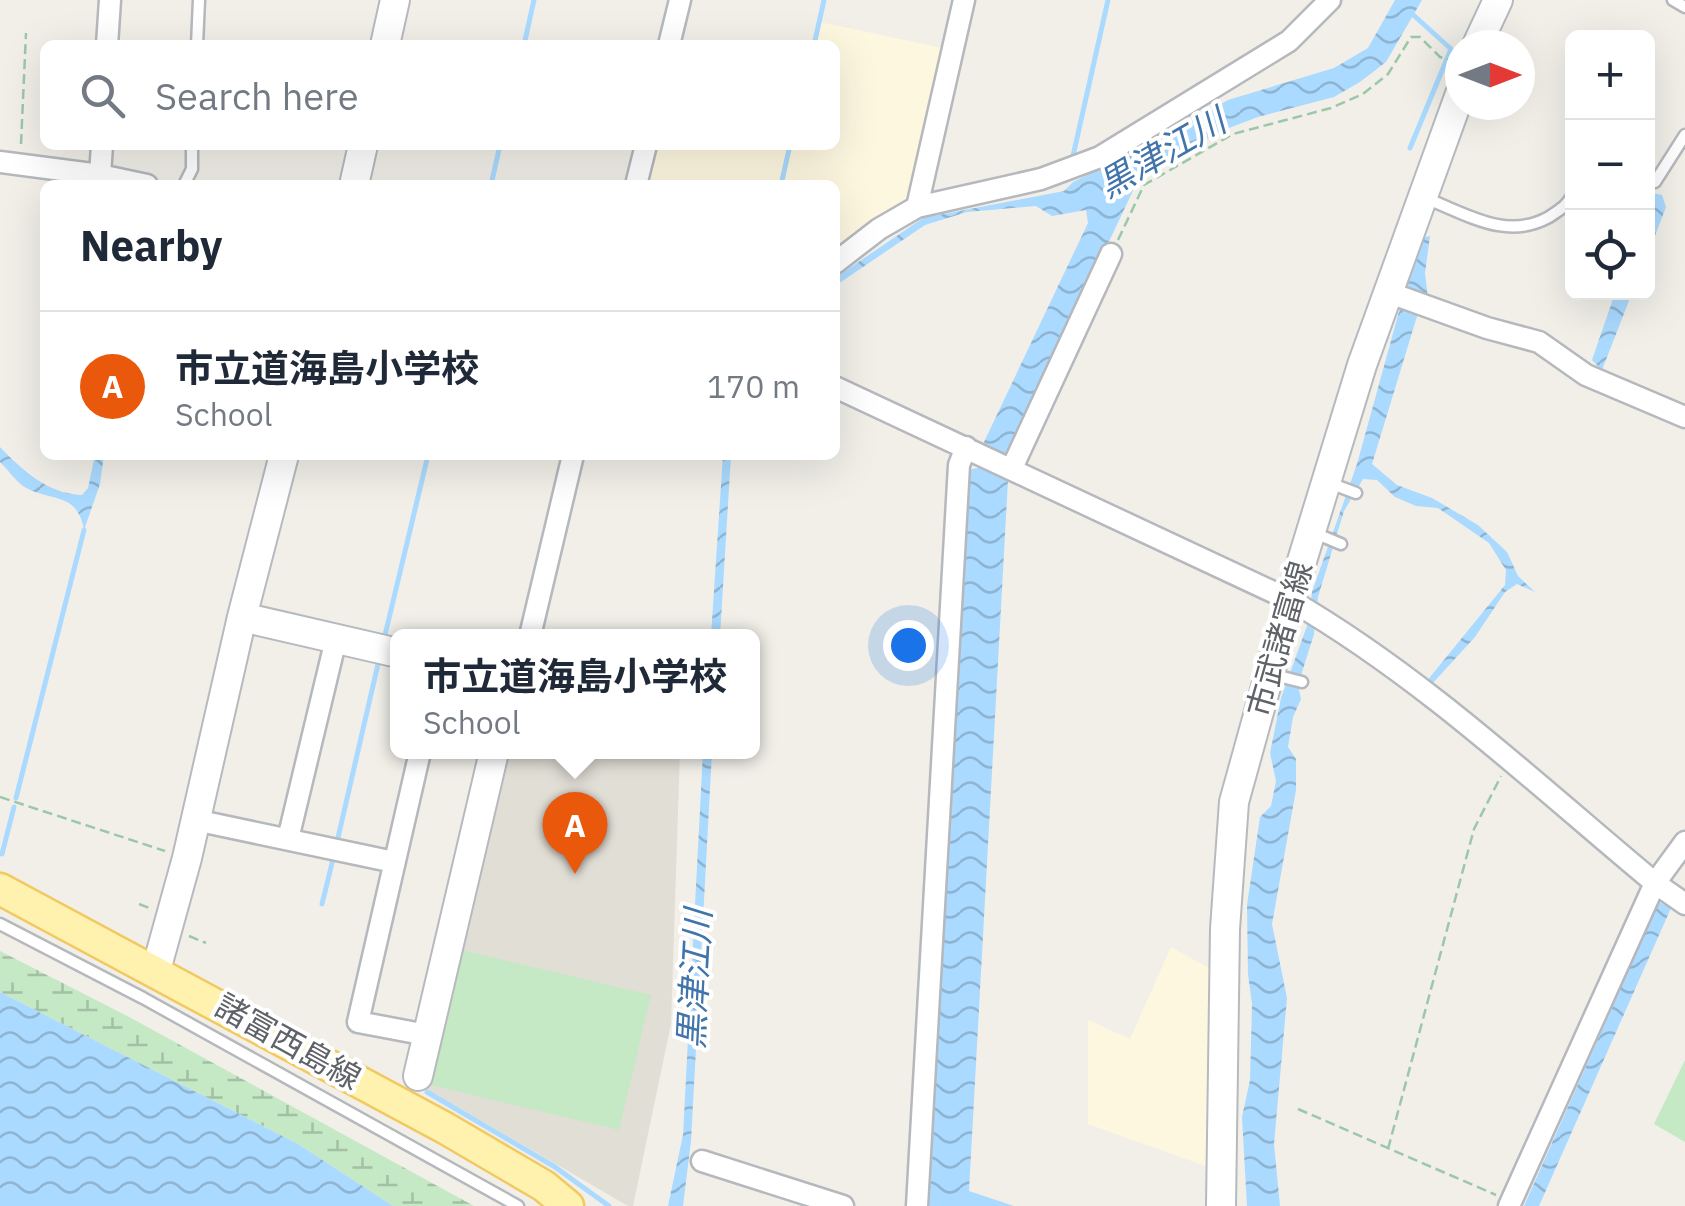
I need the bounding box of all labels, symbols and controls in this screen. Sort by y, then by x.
north arrow [1445,30,1535,120]
map controls [1565,30,1655,300]
button: + [1565,30,1655,120]
search box [40,40,840,150]
icon: search [75,68,130,123]
text: Search here [155,71,359,120]
water label: 黒津江川 [1089,95,1237,207]
button: − [1565,120,1655,210]
button: locate [1565,210,1655,300]
text: Nearby [80,218,222,273]
text: 市立道海島小学校 [175,343,479,392]
text: A [102,365,123,407]
text: 170 m [707,365,800,407]
text: School [175,393,272,435]
street label: 市武諸富線 [1237,556,1321,721]
your location [883,620,934,671]
popup [390,629,760,759]
text: 市立道海島小学校 [423,651,727,700]
text: School [423,701,520,743]
pin: A [542,792,608,874]
water label: 黒津江川 [667,904,721,1050]
street label: 諸富西島線 [208,984,369,1098]

